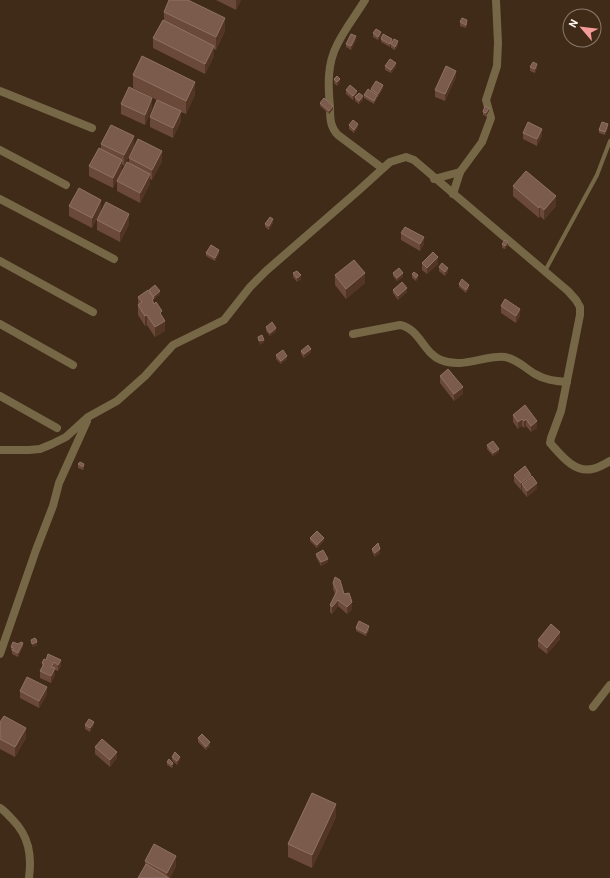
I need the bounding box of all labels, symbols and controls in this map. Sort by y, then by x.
north arrow [562,8,602,48]
text: N [565,17,580,29]

